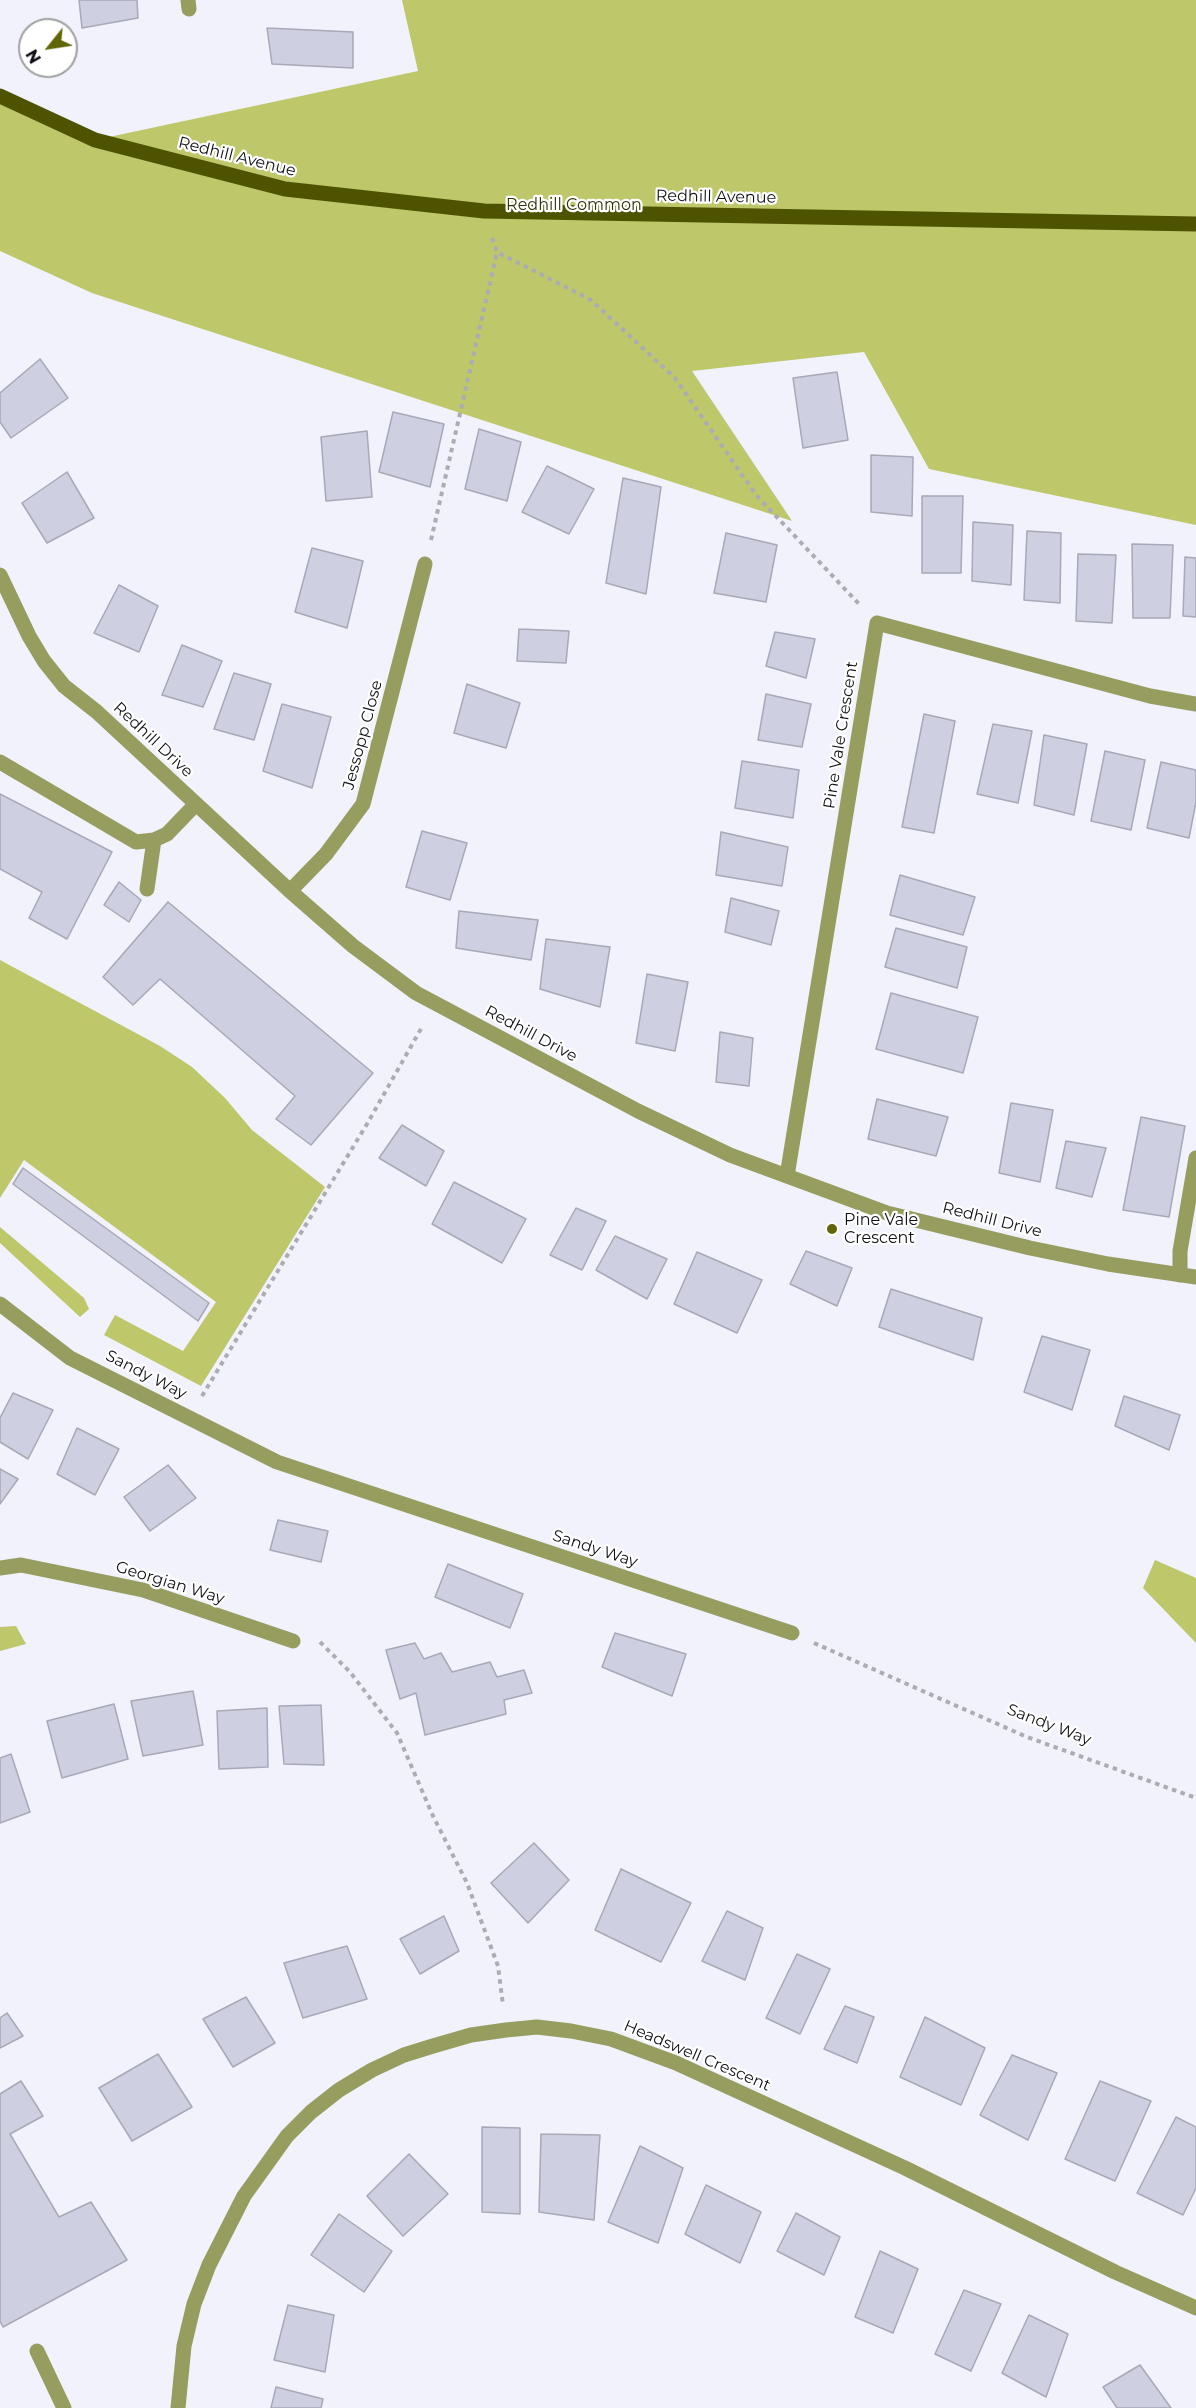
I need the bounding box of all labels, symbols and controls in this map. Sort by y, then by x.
north arrow [18,18,78,78]
text: N [22,46,45,67]
street label: Redhill Avenue [176,133,298,181]
street label: Redhill Avenue [656,186,776,208]
park label: Redhill Common [506,195,642,215]
street label: Pine Vale Crescent [820,660,862,810]
street label: Jessopp Close [339,678,387,792]
street label: Redhill Drive [109,698,197,782]
street label: Redhill Drive [482,1002,580,1066]
street label: Redhill Drive [940,1198,1044,1242]
place label: Pine Vale Crescent [844,1210,918,1248]
marker: Pine Vale Crescent [825,1222,839,1236]
street label: Sandy Way [102,1346,190,1404]
street label: Sandy Way [550,1526,640,1572]
street label: Georgian Way [113,1557,227,1609]
street label: Sandy Way [1004,1700,1094,1750]
street label: Headswell Crescent [621,2016,773,2096]

